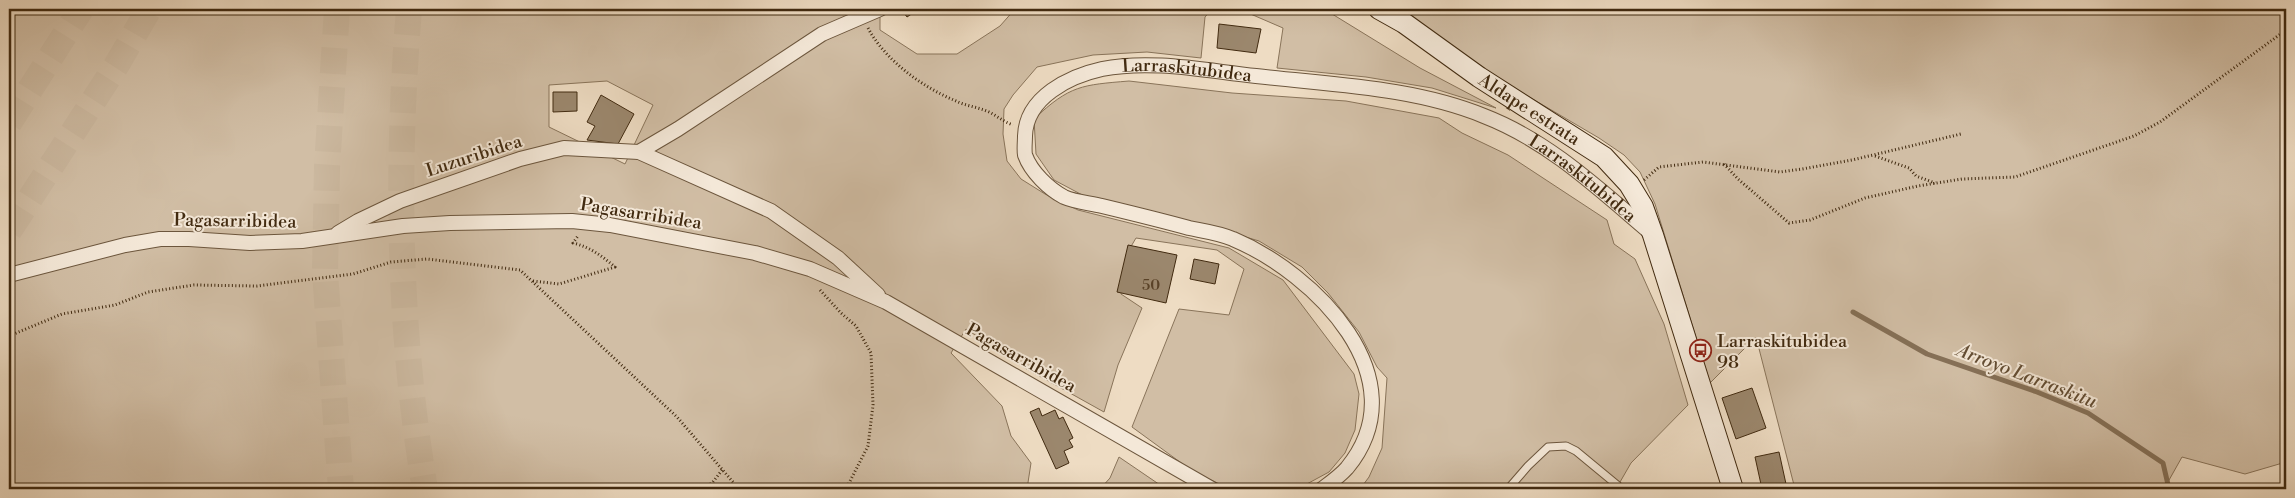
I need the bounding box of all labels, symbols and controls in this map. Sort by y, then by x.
street label: Larraskitubidea [1121,54,1254,87]
street label: Aldape estrata [1473,68,1585,151]
street label: Luzuribidea [423,129,526,182]
street label: Larraskitubidea [1525,129,1642,228]
street label: Pagasarribidea [579,193,704,235]
street label: Pagasarribidea [173,208,297,234]
house number: 50 [1142,276,1160,295]
street label: Pagasarribidea [962,318,1081,398]
place label: Larraskitubidea 98 [1717,330,1848,374]
water label: Arroyo Larraskitu [1952,338,2101,414]
bus stop icon: Larraskitubidea 98 [1689,339,1713,363]

